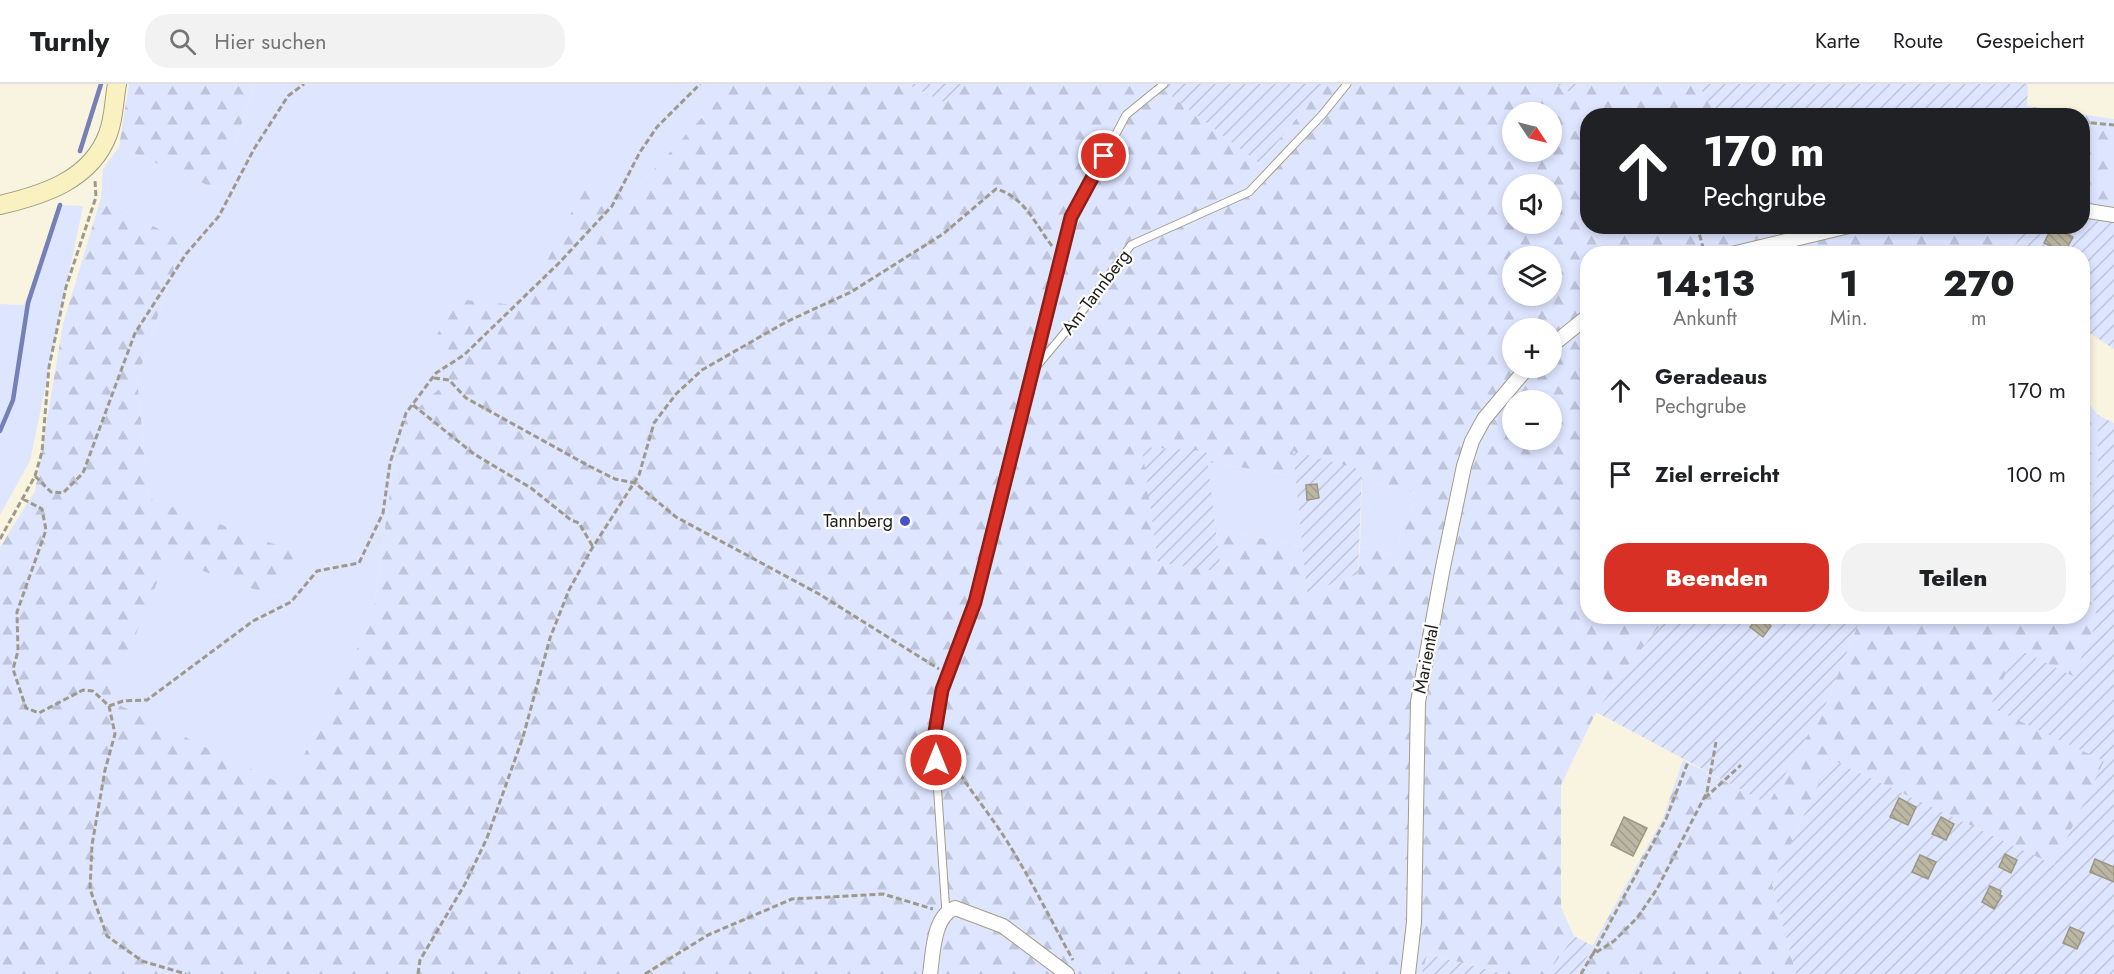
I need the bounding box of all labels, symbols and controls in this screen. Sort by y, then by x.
search box [145,14,565,68]
text: Turnly [30,21,109,62]
icon: search [166,25,199,58]
text: Hier suchen [214,25,327,57]
text: Karte [1815,26,1860,56]
text: Route [1893,26,1943,56]
text: Gespeichert [1976,26,2084,56]
north arrow [1502,102,1562,162]
map controls [1502,102,1562,450]
text: 170 m [1703,121,1825,182]
pin [1078,130,1129,181]
icon: ahead [1604,132,1682,210]
icon: arrive [1087,139,1120,172]
button: sound [1502,174,1562,234]
text: Pechgrube [1703,177,1826,216]
street label: Am Tannberg [1055,244,1137,340]
button: layers [1502,246,1562,306]
text: 14:13 [1655,257,1755,309]
text: 1 [1839,257,1858,309]
text: 270 [1943,257,2015,309]
text: Ankunft [1673,304,1737,333]
text: Min. [1830,304,1868,333]
text: m [1971,304,1987,333]
button: + [1502,318,1562,378]
text: Geradeaus [1655,360,1767,392]
icon: ahead [1604,374,1637,407]
text: 170 m [2008,374,2066,406]
button: − [1502,390,1562,450]
text: Pechgrube [1655,392,1746,421]
icon: arrive [1604,458,1637,491]
text: Ziel erreicht [1655,458,1779,490]
text: 100 m [2006,458,2066,490]
place label: Tannberg [823,508,893,534]
marker: Tannberg [898,514,912,528]
button: Beenden [1604,543,1829,612]
button: Teilen [1841,543,2066,612]
street label: Mariental [1407,622,1445,696]
position arrow [904,728,968,792]

